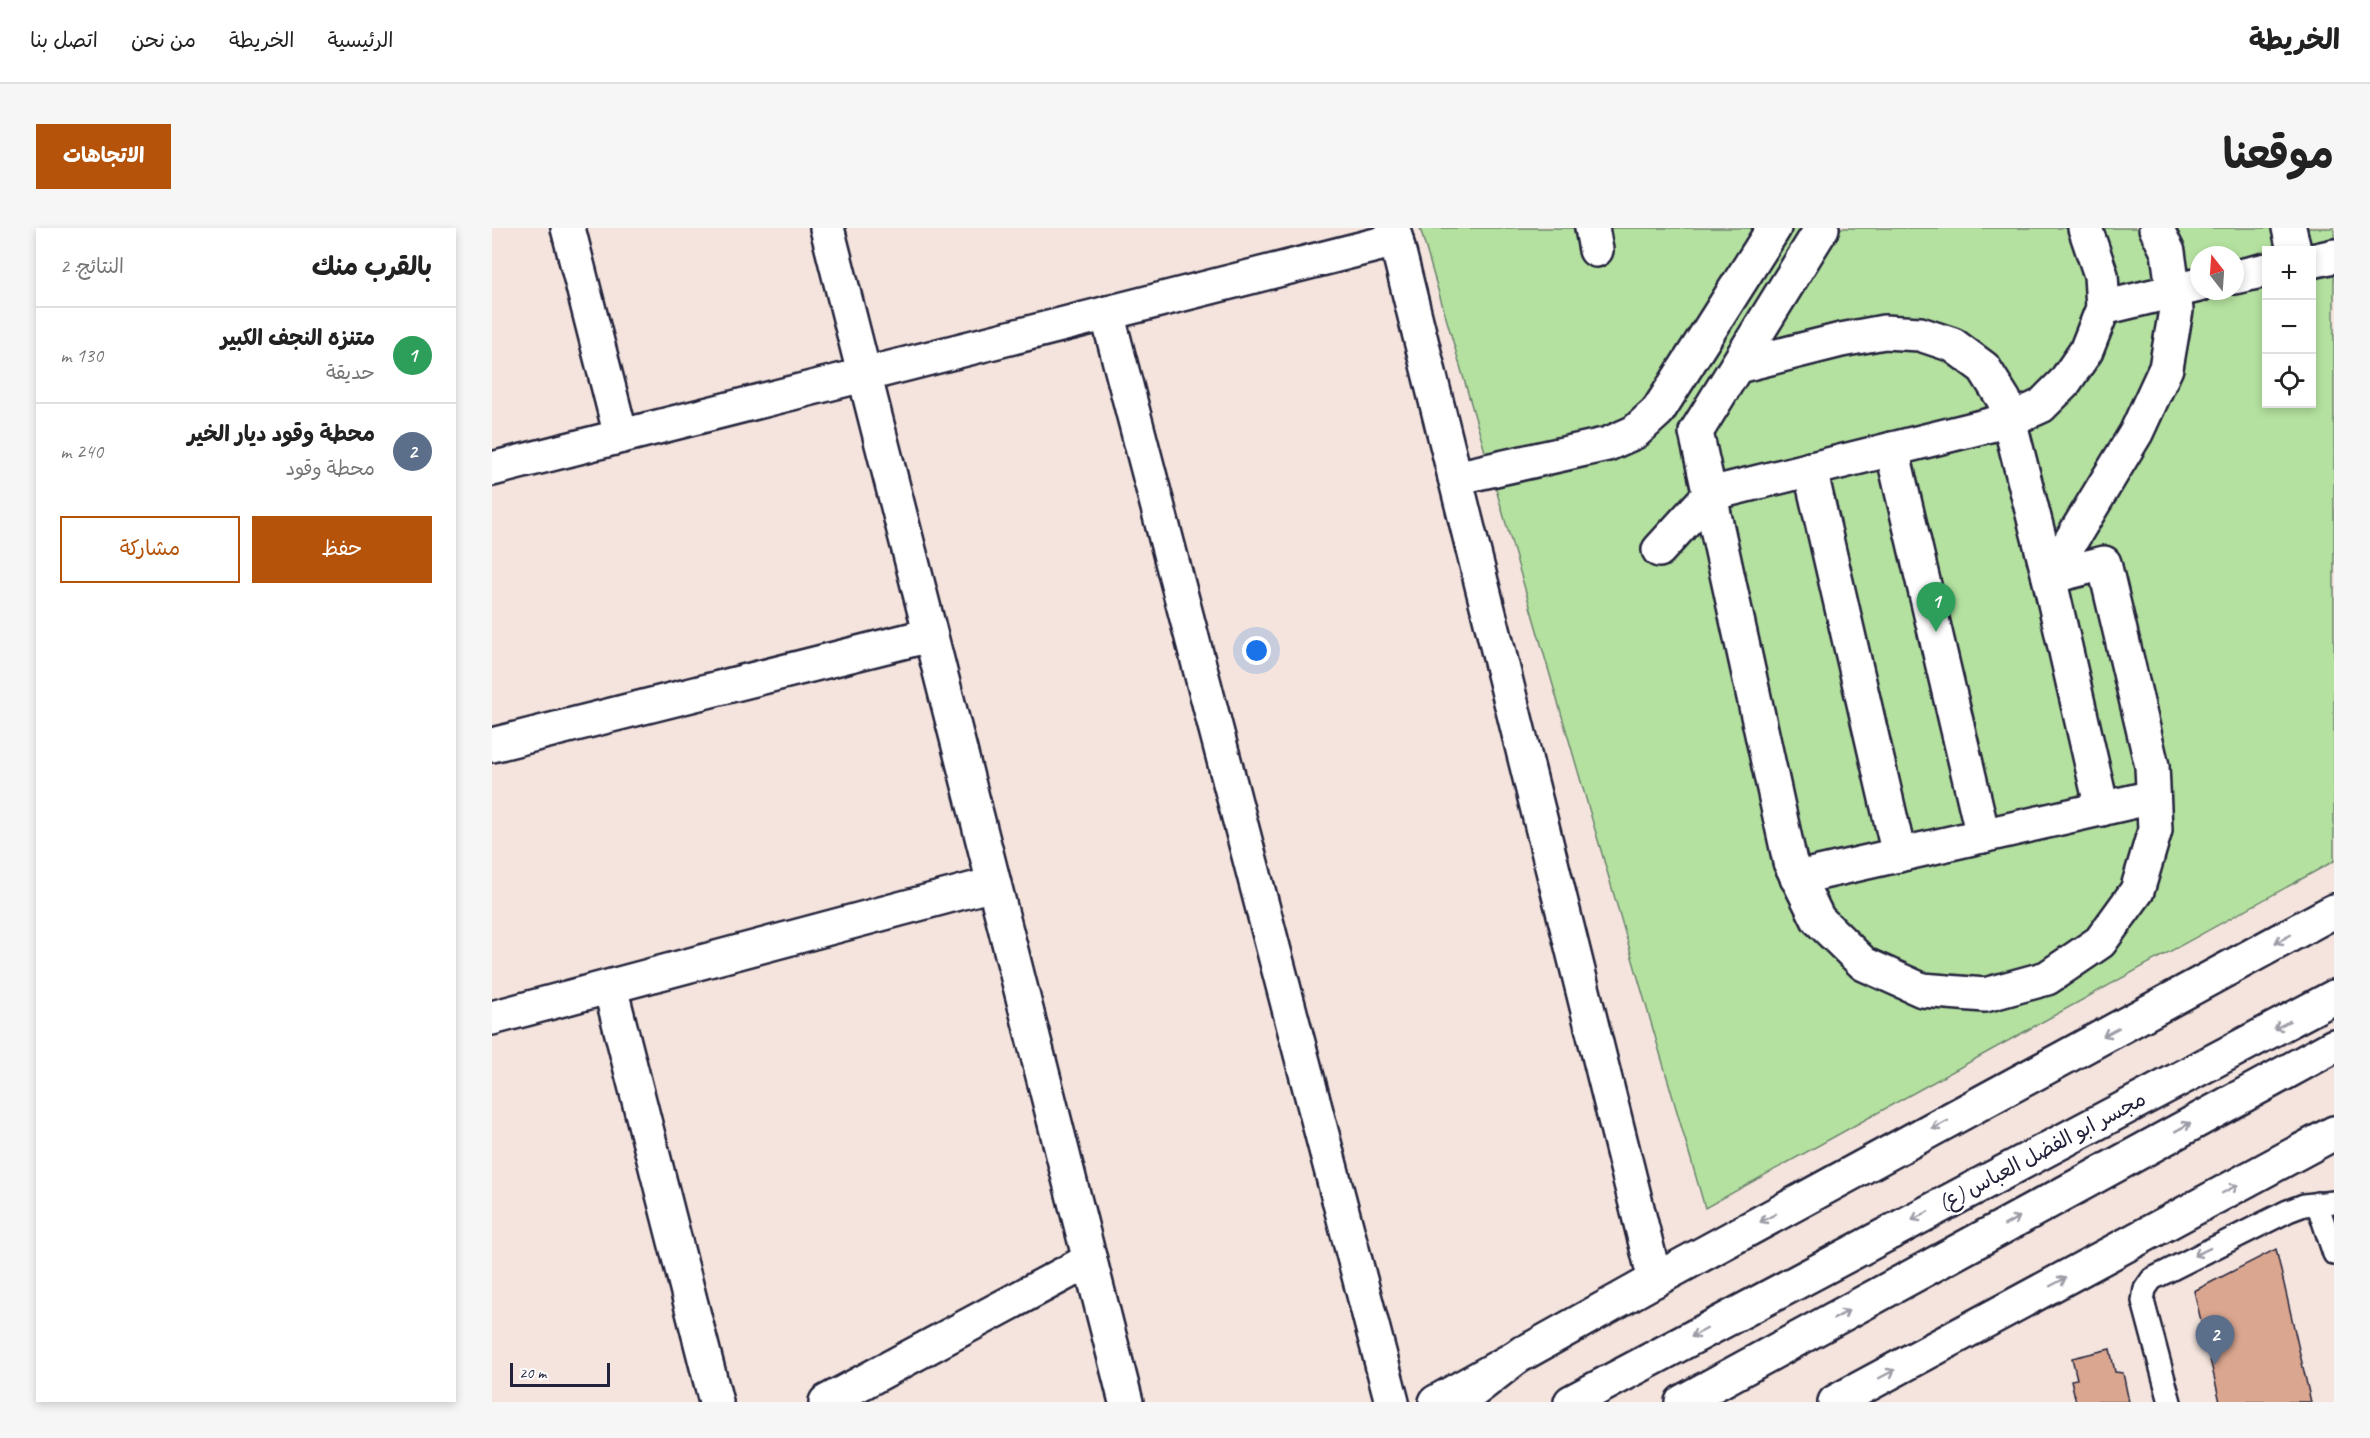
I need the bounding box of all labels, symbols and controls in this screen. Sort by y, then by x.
text: الخريطة [2249,22,2340,57]
text: اتصل بنا [30,27,98,53]
text: من نحن [131,27,196,53]
text: الخريطة [229,27,295,53]
text: الرئيسية [328,27,393,53]
button: الاتجاهات [36,124,171,189]
text: موقعنا [2223,128,2334,181]
north arrow [2190,246,2244,300]
map controls [2262,246,2316,408]
button: + [2262,246,2316,300]
text: بالقرب منك [312,250,432,283]
text: النتائج: 2 [60,254,124,279]
button: − [2262,300,2316,354]
text: متنزه النجف الكبير [221,324,375,352]
text: 130 m [60,343,103,368]
text: 1 [408,343,417,368]
button: locate [2262,354,2316,408]
text: حديقة [326,360,375,385]
text: محطة وقود ديار الخير [188,420,375,448]
text: 240 m [60,439,103,464]
text: 2 [408,439,417,464]
text: محطة وقود [285,456,375,481]
button: مشاركة [60,516,240,583]
button: حفظ [252,516,432,583]
pin: 1 [1916,582,1956,632]
your location [1242,636,1271,665]
one-way arrow [2274,934,2292,945]
one-way arrow [2274,1020,2292,1031]
one-way arrow [2103,1026,2120,1038]
street label: مجسر ابو الفضل العباس (ع) [1934,1085,2151,1218]
one-way arrow [1932,1119,1949,1131]
one-way arrow [2174,1121,2191,1133]
one-way arrow [2221,1183,2238,1195]
one-way arrow [1911,1210,1929,1222]
one-way arrow [1760,1213,1778,1224]
one-way arrow [2003,1215,2020,1227]
one-way arrow [2194,1247,2212,1259]
one-way arrow [2049,1276,2067,1287]
one-way arrow [1832,1309,1849,1321]
pin: 2 [2196,1316,2234,1365]
one-way arrow [1691,1327,1708,1339]
scale bar [510,1360,610,1388]
text: 20 m [519,1363,546,1383]
one-way arrow [1878,1368,1895,1380]

